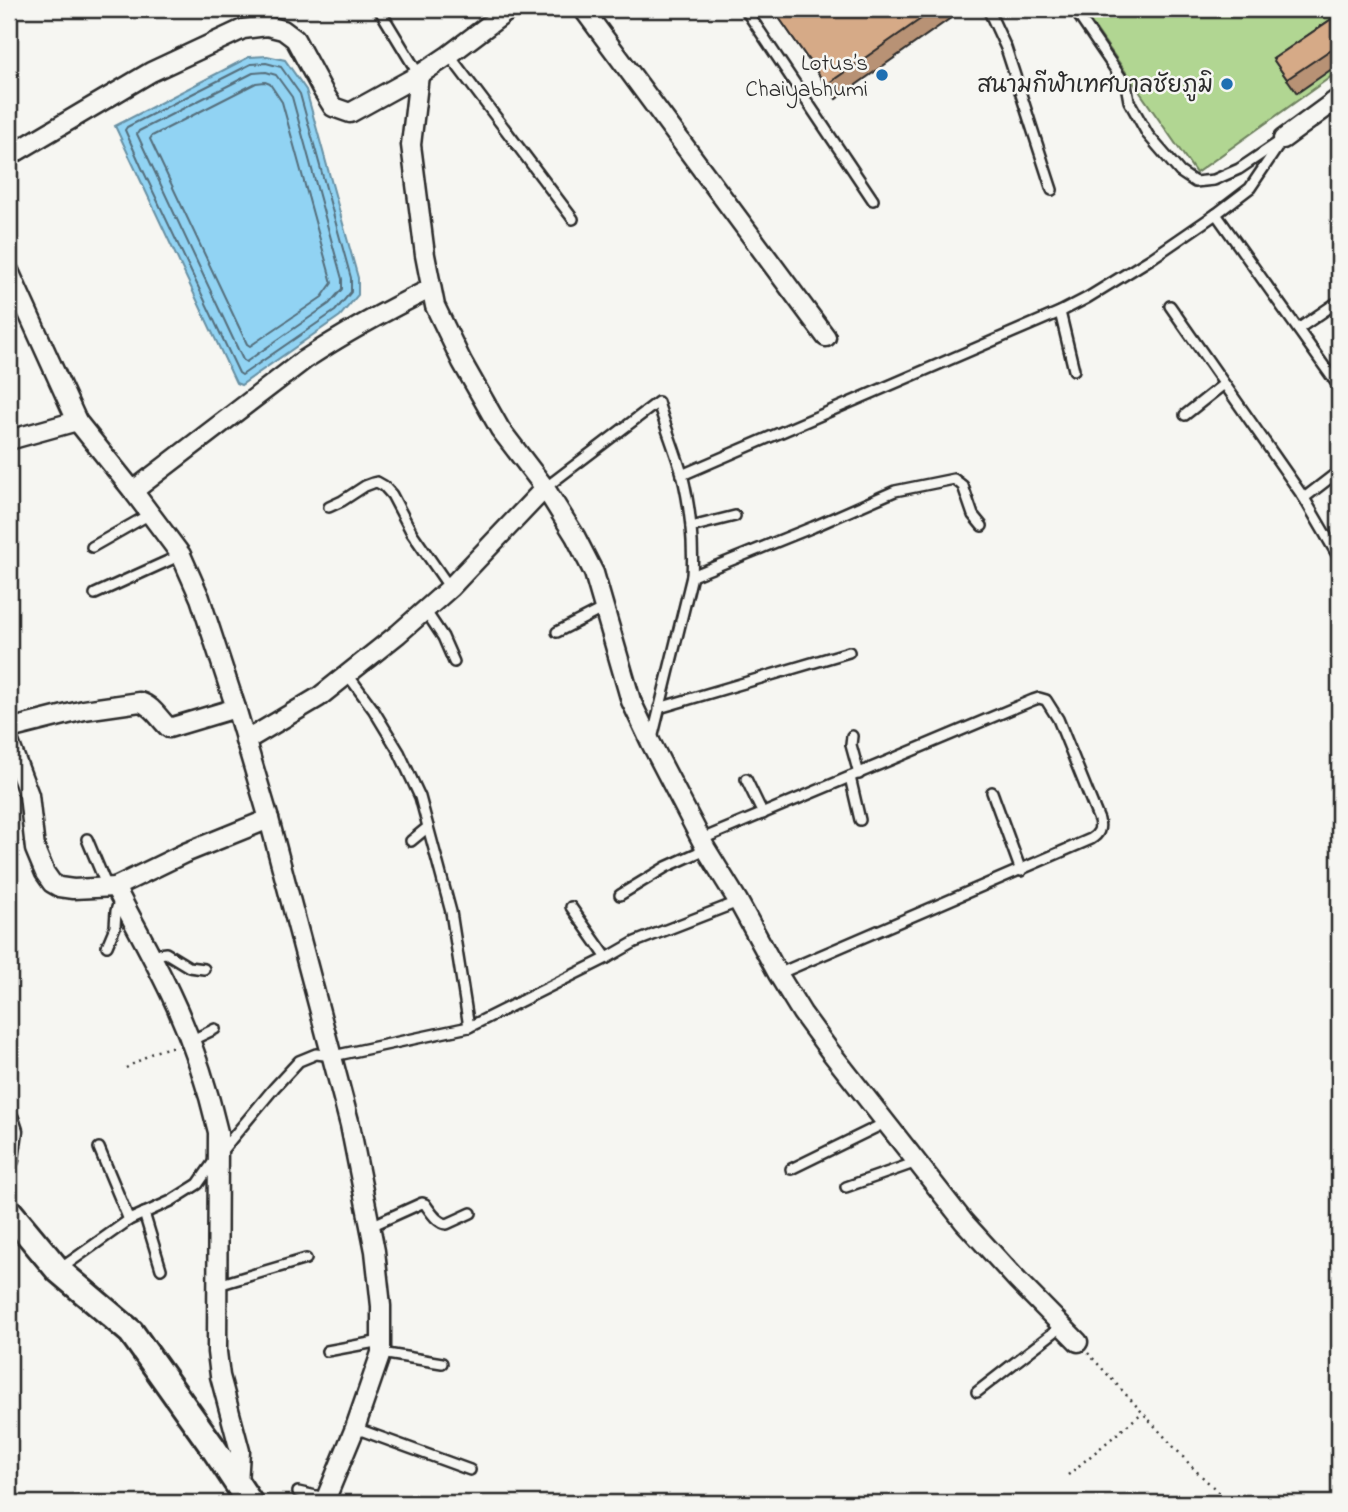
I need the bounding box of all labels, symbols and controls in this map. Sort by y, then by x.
place label: Lotus’s Chaiyabhumi [745,48,868,109]
marker: Lotus’s Chaiyabhumi [874,67,890,83]
place label: สนามกีฬาเทศบาลชัยภูมิ [977,69,1213,103]
marker: สนามกีฬาเทศบาลชัยภูมิ [1219,76,1235,92]

